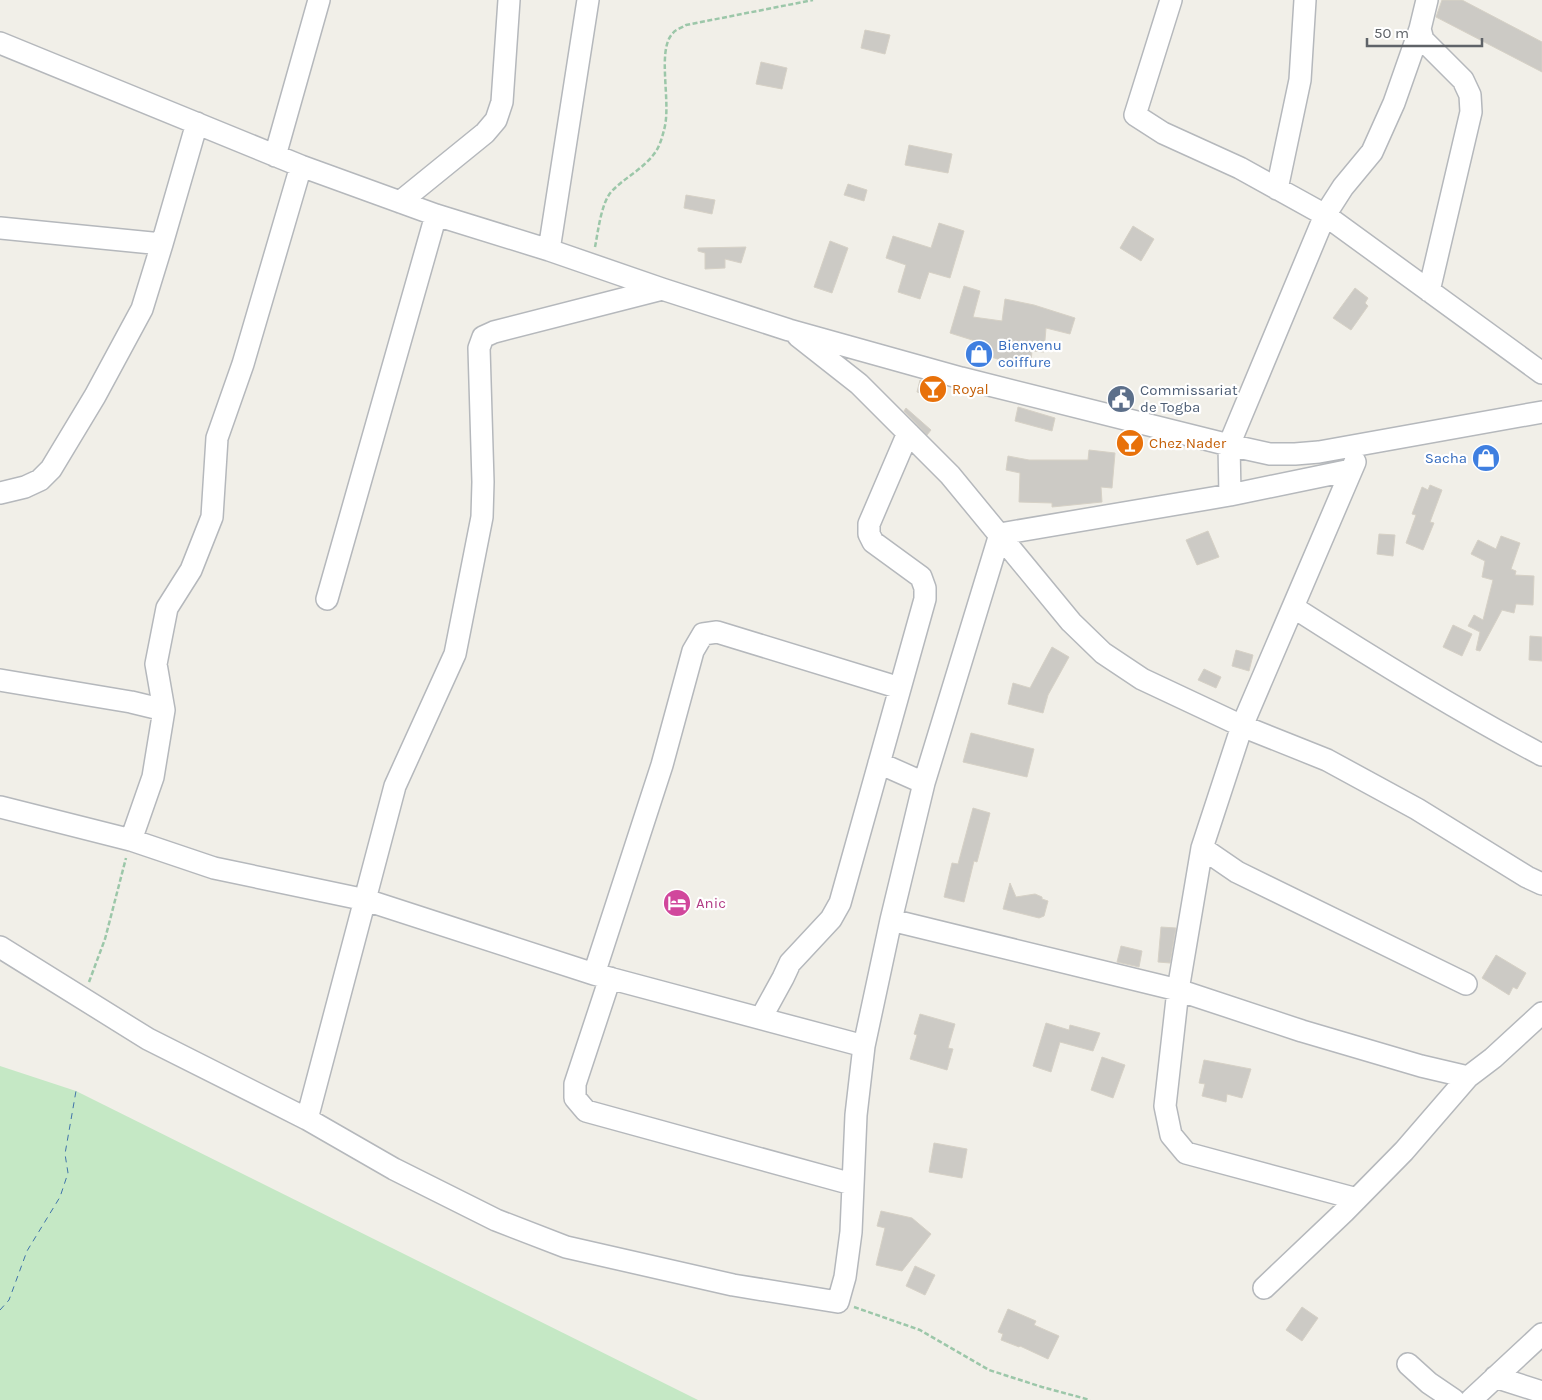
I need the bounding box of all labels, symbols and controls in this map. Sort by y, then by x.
scale bar [1367,15,1482,47]
text: 50 m [1374,24,1409,42]
place label: Bienvenu coiffure [998,336,1062,371]
shop icon: Bienvenu coiffure [964,339,994,369]
bar icon: Royal [918,374,948,404]
place label: Royal [952,380,989,398]
place label: Commissariat de Togba [1140,381,1238,416]
public building icon: Commissariat de Togba [1106,384,1136,414]
bar icon: Chez Nader [1115,428,1145,458]
place label: Chez Nader [1149,434,1227,452]
shop icon: Sacha [1471,443,1501,473]
place label: Sacha [1425,449,1467,467]
hotel icon: Anic [662,888,692,918]
place label: Anic [696,894,726,912]

